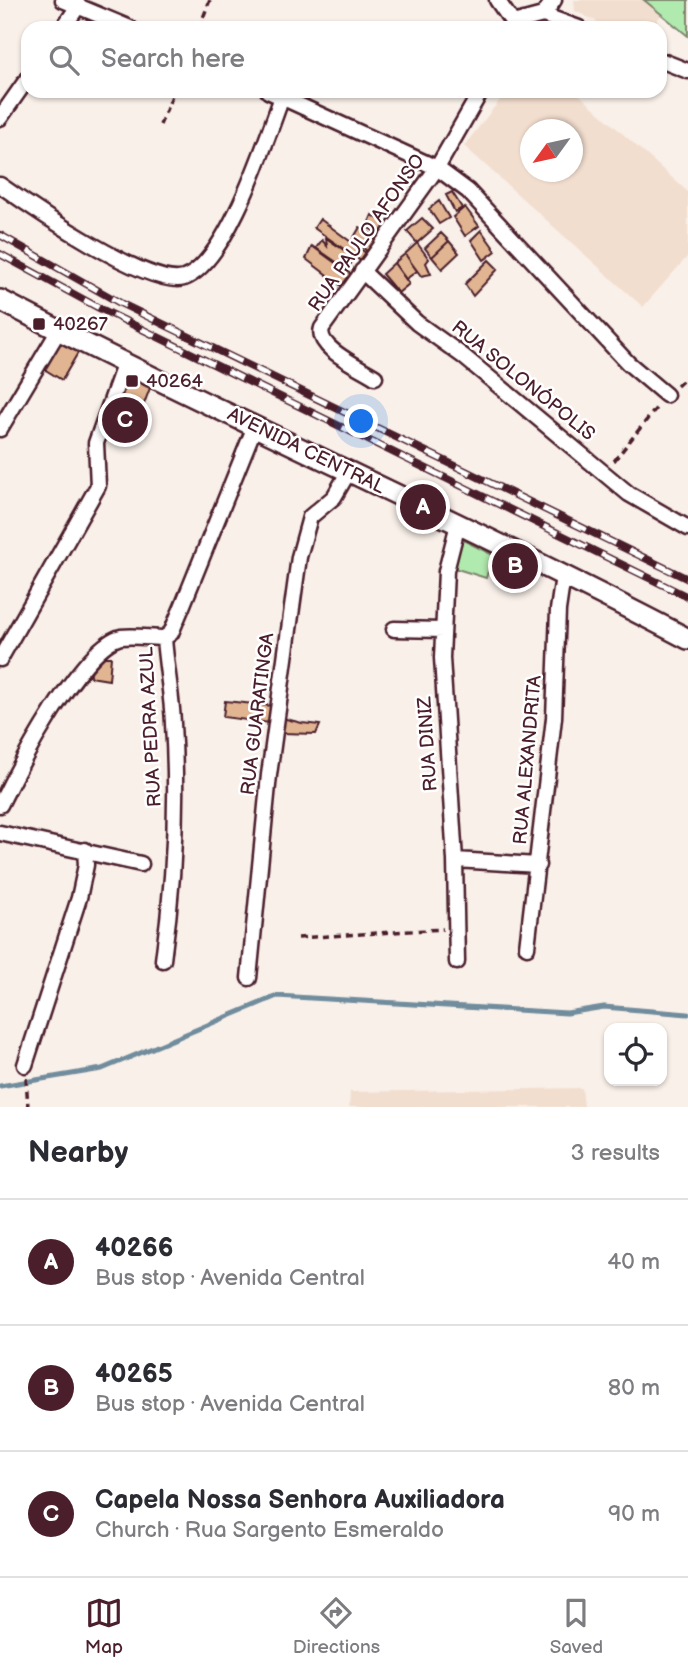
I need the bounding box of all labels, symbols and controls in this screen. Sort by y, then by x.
search box [21,21,667,98]
icon: search [45,41,83,79]
text: Search here [101,44,245,75]
north arrow [520,119,583,182]
street label: RUA PAULO AFONSO [304,150,430,316]
place label: 40267 [53,313,109,336]
street label: RUA SOLONÓPOLIS [447,315,600,446]
marker: 40267 [31,316,47,332]
place label: 40264 [146,370,204,393]
marker: 40264 [124,373,140,389]
pin: C [102,394,148,446]
street label: AVENIDA CENTRAL [224,403,389,499]
your location [344,404,378,438]
pin: A [400,481,446,533]
pin: B [492,540,538,592]
street label: RUA GUARATINGA [237,631,279,796]
street label: RUA PEDRA AZUL [135,646,167,808]
street label: RUA ALEXANDRITA [509,674,547,846]
street label: RUA DINIZ [413,695,443,792]
map controls [604,1023,667,1086]
button: locate [604,1023,667,1086]
text: Nearby [28,1135,128,1171]
text: 3 results [571,1139,660,1167]
text: 40266 [95,1233,174,1264]
text: A [44,1248,58,1276]
text: 40 m [607,1248,660,1276]
text: Bus stop · Avenida Central [95,1264,365,1292]
text: 40265 [95,1359,173,1390]
text: B [43,1374,59,1402]
text: 80 m [608,1374,660,1402]
text: Bus stop · Avenida Central [95,1390,365,1418]
text: Capela Nossa Senhora Auxiliadora [95,1485,505,1516]
text: C [43,1500,59,1528]
text: 90 m [608,1500,660,1528]
text: Church · Rua Sargento Esmeraldo [95,1516,444,1544]
tab: Map [85,1594,123,1659]
tab: Directions [293,1594,380,1659]
tab: Saved [550,1594,603,1659]

